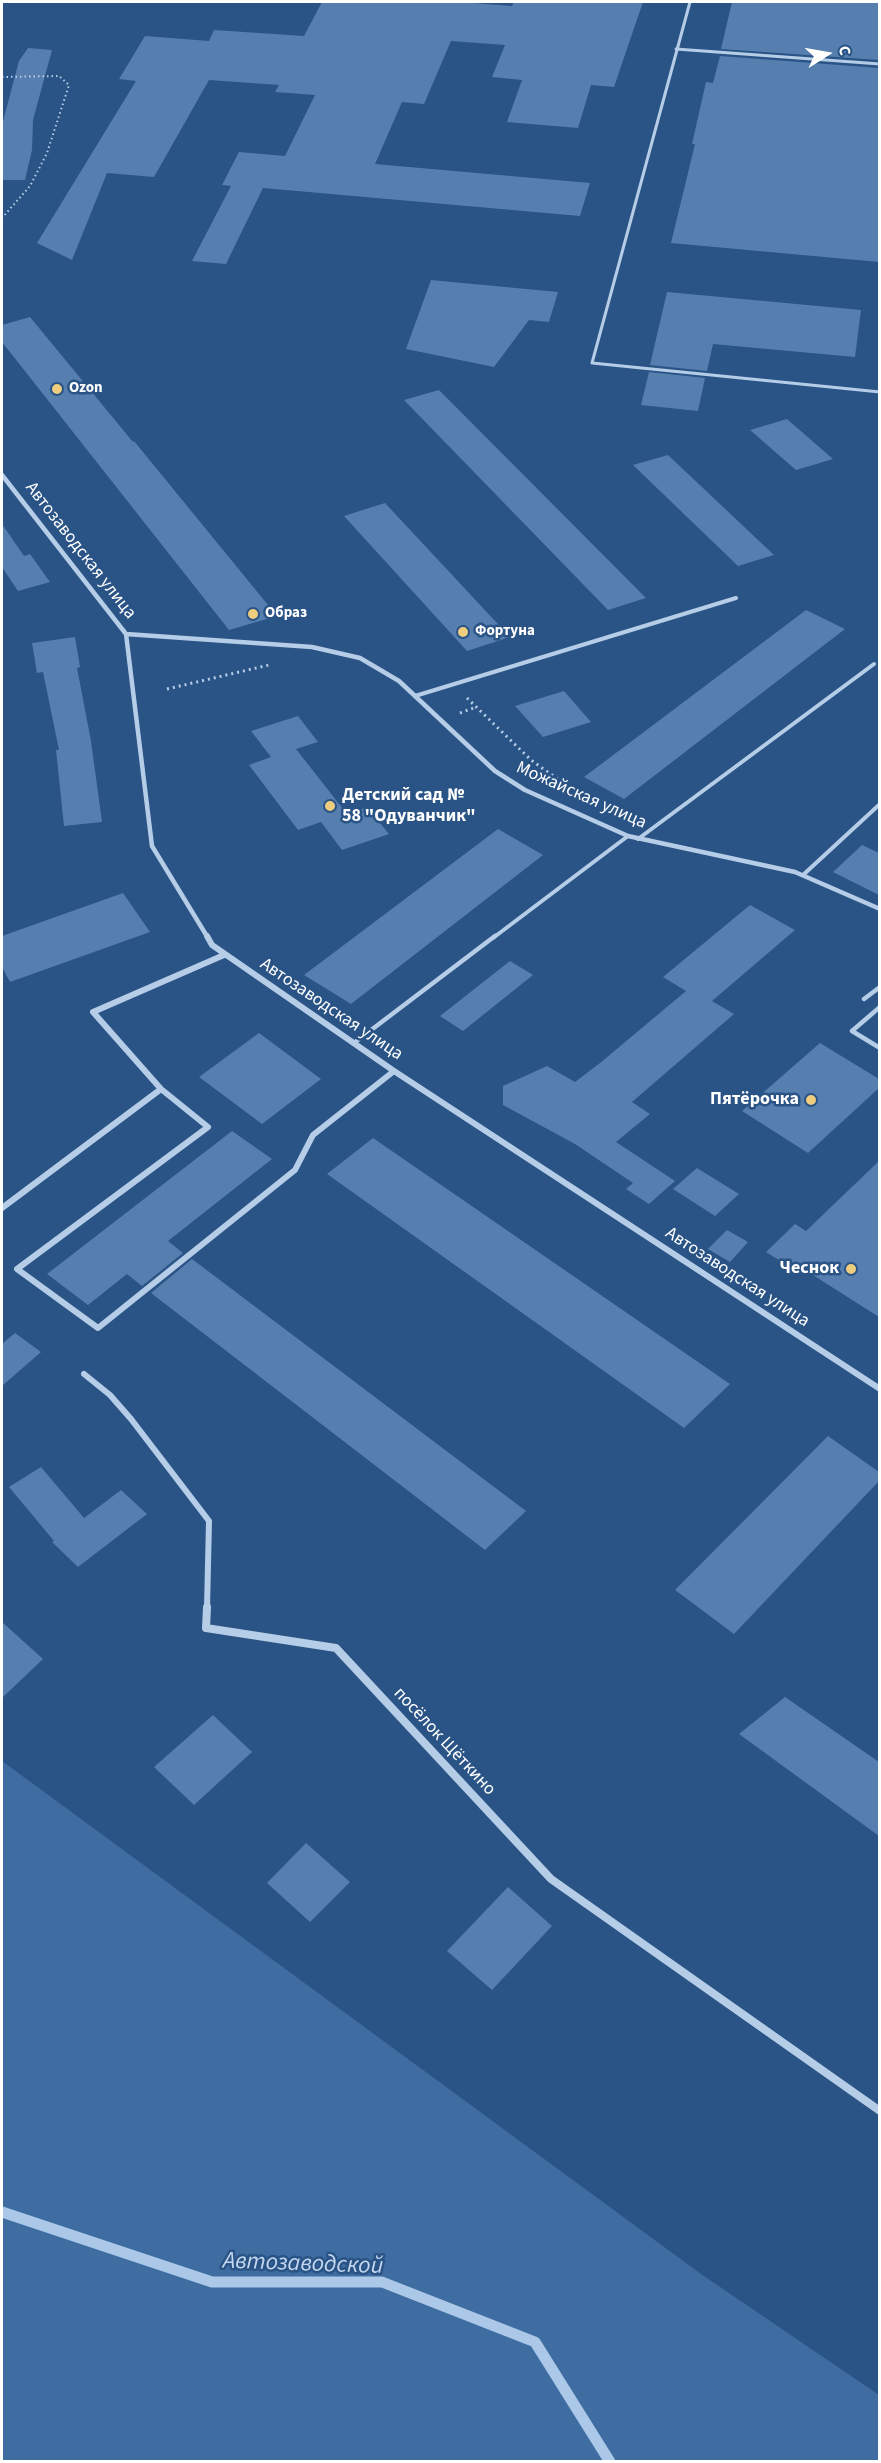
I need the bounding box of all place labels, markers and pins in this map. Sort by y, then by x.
place label: Ozon [69,380,103,398]
marker: Ozon [50,382,64,396]
place label: Образ [265,605,307,623]
marker: Образ [246,607,260,621]
place label: Фортуна [475,623,535,641]
marker: Фортуна [456,625,470,639]
place label: Детский сад № 58 "Одуванчик" [342,785,476,828]
marker: Детский сад № 58 "Одуванчик" [323,799,337,813]
place label: Пятёрочка [710,1089,799,1111]
marker: Пятёрочка [804,1093,818,1107]
place label: Чеснок [780,1258,839,1280]
marker: Чеснок [844,1262,858,1276]

